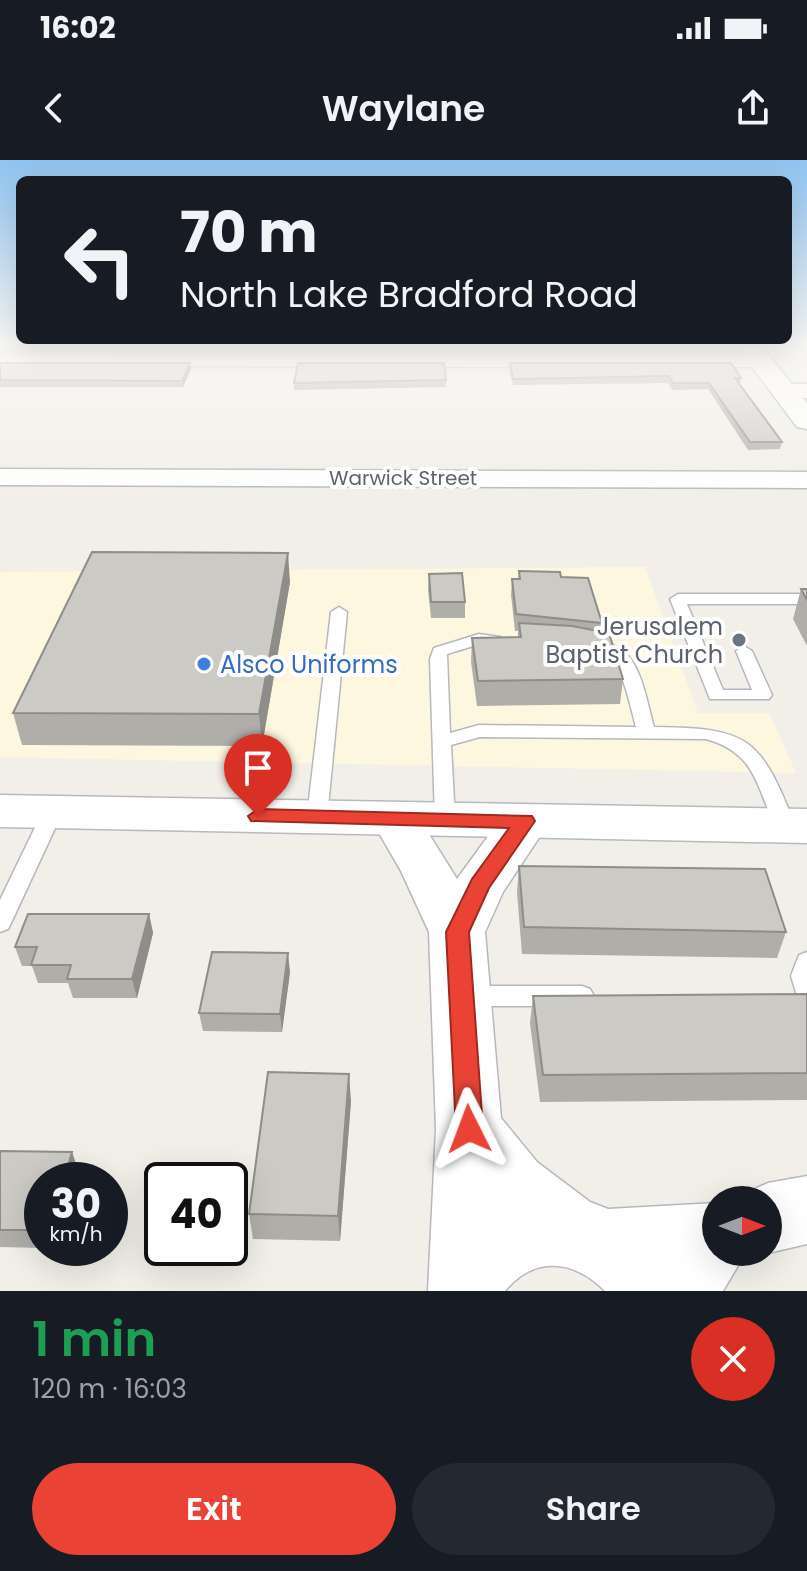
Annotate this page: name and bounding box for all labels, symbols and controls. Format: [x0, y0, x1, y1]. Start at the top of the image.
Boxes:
text: 16:02 [40, 6, 116, 49]
text: Waylane [322, 83, 485, 134]
icon: back [32, 86, 76, 130]
icon: share [731, 86, 775, 130]
text: 70 m [180, 193, 318, 272]
icon: left [48, 208, 152, 312]
text: North Lake Bradford Road [180, 269, 638, 320]
street label: Warwick Street [329, 464, 477, 492]
place label: Jerusalem Baptist Church [545, 610, 723, 671]
marker: Jerusalem Baptist Church [730, 631, 748, 649]
place label: Alsco Uniforms [220, 648, 398, 681]
marker: Alsco Uniforms [195, 655, 213, 673]
pin [224, 734, 292, 816]
icon: arrive [236, 746, 280, 790]
position arrow [427, 1087, 511, 1171]
speed limit sign: 40 [144, 1162, 248, 1266]
text: 30 [51, 1176, 101, 1232]
north arrow [702, 1186, 782, 1266]
map controls [702, 1186, 782, 1266]
text: km/h [49, 1220, 103, 1248]
text: 1 min [32, 1306, 156, 1373]
button: close [691, 1317, 775, 1401]
text: 120 m · 16:03 [32, 1371, 187, 1407]
button: Exit [32, 1463, 396, 1555]
button: Share [412, 1463, 775, 1555]

